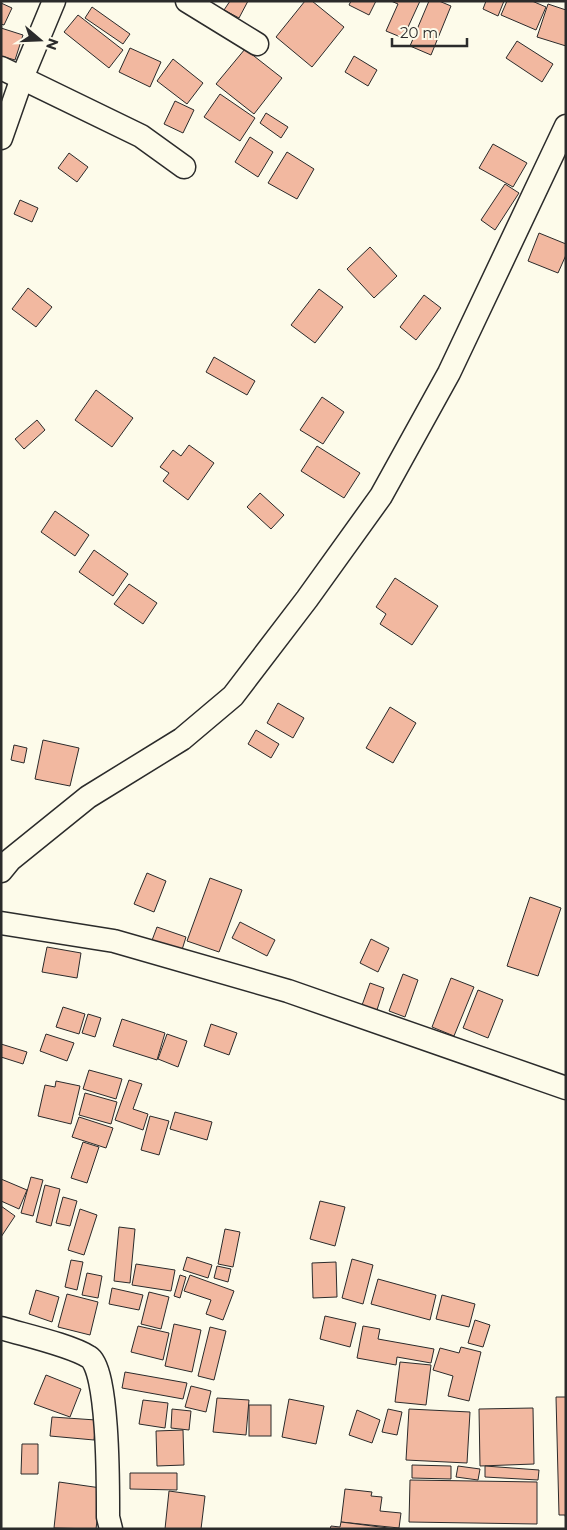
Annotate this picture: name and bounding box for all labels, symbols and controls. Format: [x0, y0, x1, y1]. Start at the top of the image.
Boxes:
north arrow [15, 15, 65, 65]
scale bar [392, 15, 467, 47]
text: 20 m [400, 23, 438, 42]
text: N [42, 36, 63, 53]

